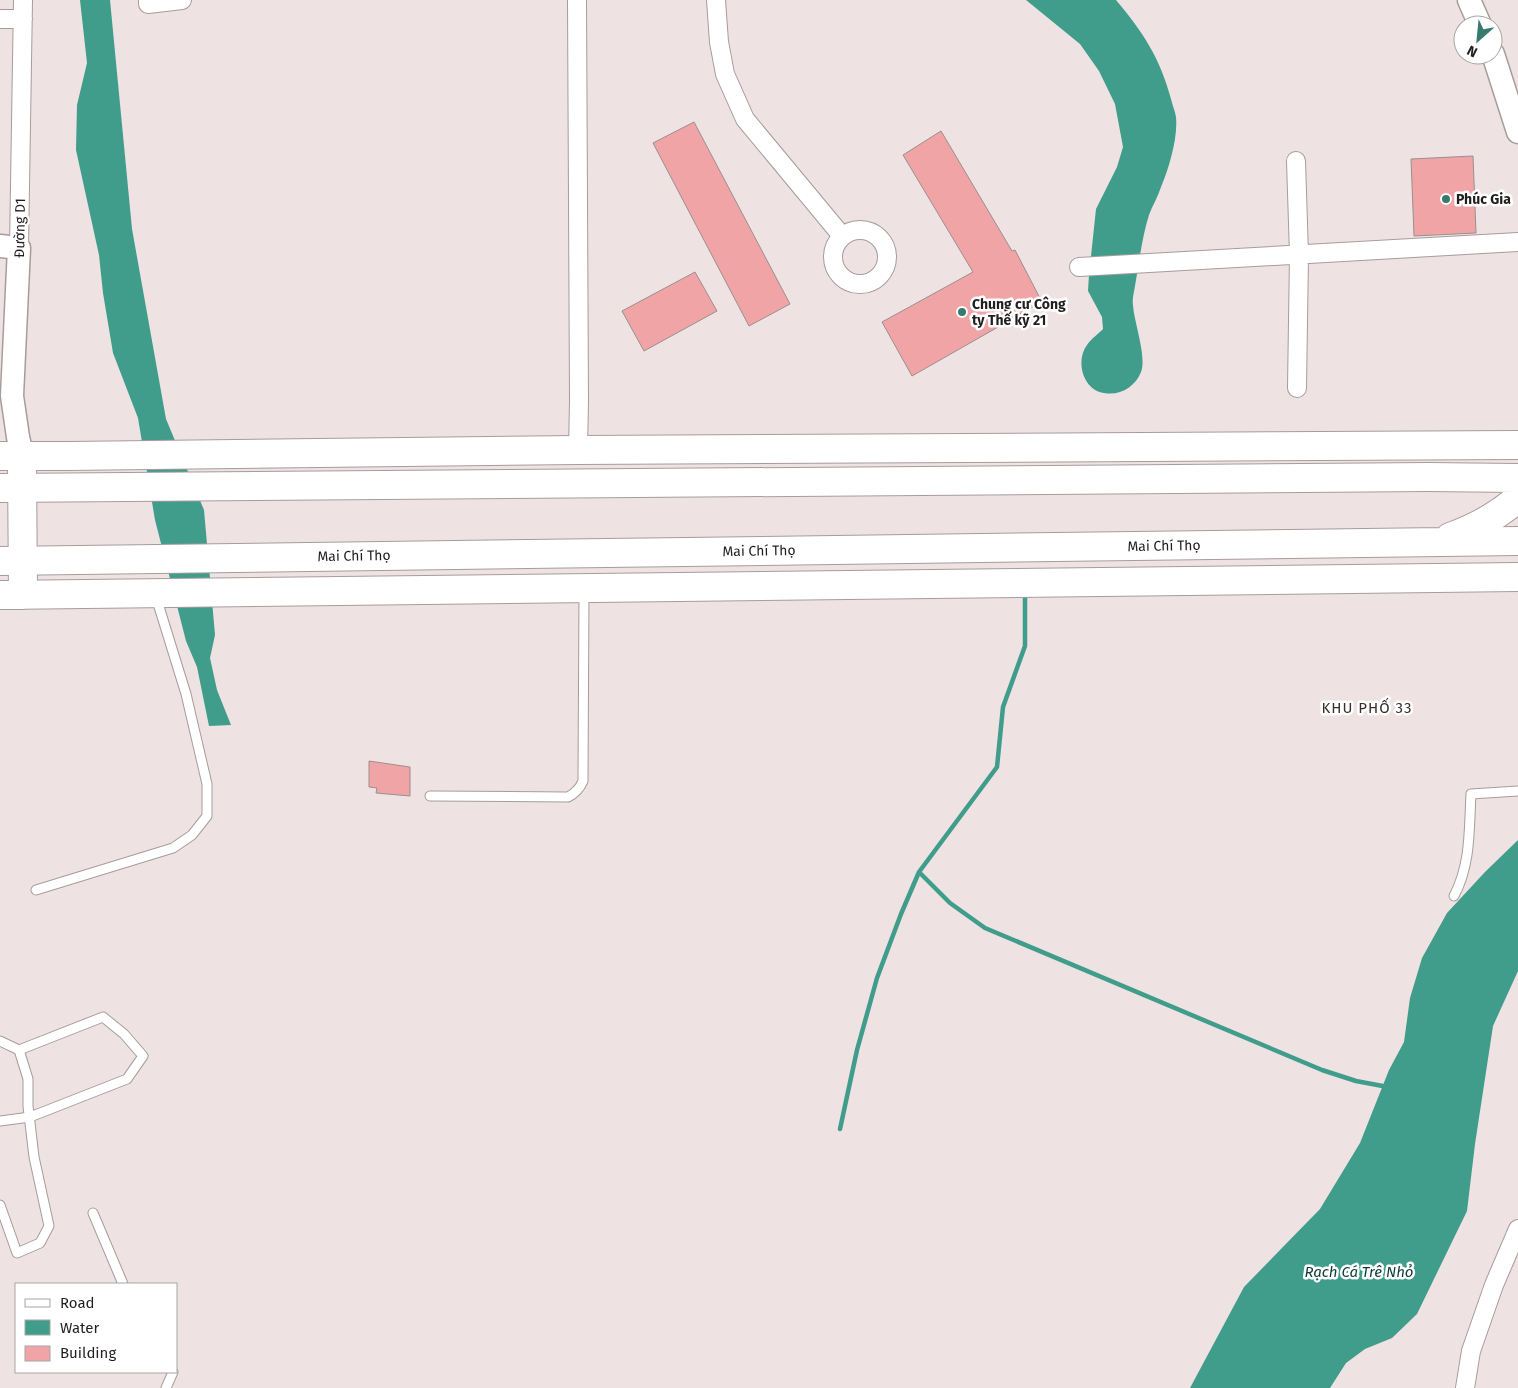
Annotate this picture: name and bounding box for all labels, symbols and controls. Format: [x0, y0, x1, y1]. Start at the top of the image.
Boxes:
north arrow [1453, 15, 1503, 65]
text: N [1464, 41, 1480, 61]
place label: Phúc Gia [1456, 191, 1511, 208]
marker: Phúc Gia [1440, 193, 1452, 205]
street label: Đường D1 [11, 198, 29, 258]
place label: Chung cư Công ty Thế kỹ 21 [972, 296, 1066, 329]
marker: Chung cư Công ty Thế kỹ 21 [956, 306, 968, 318]
street label: Mai Chí Thọ [1127, 537, 1201, 555]
street label: Mai Chí Thọ [722, 542, 796, 560]
street label: Mai Chí Thọ [317, 547, 391, 565]
district label: KHU PHỐ 33 [1321, 697, 1413, 717]
water label: Rạch Cá Trê Nhỏ [1304, 1263, 1414, 1281]
legend [15, 1283, 178, 1373]
text: Road [60, 1294, 95, 1312]
text: Water [60, 1319, 99, 1337]
text: Building [60, 1344, 116, 1362]

